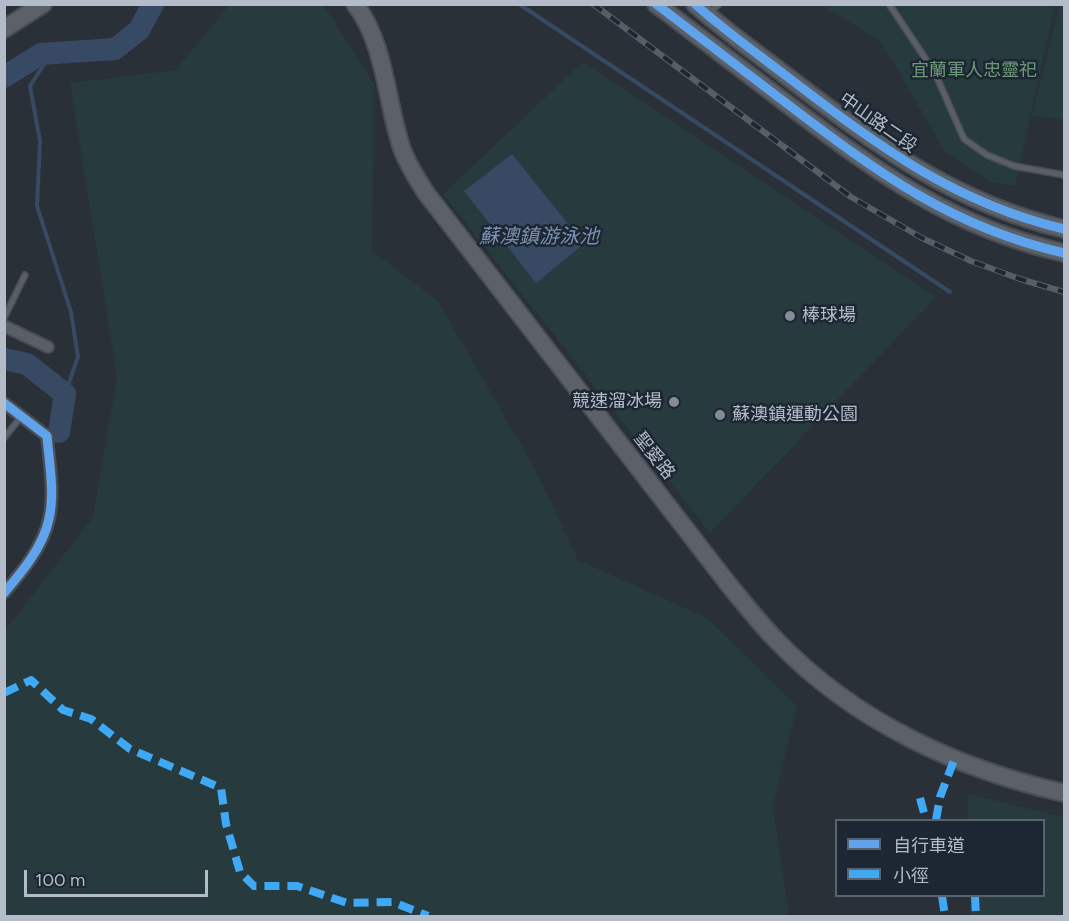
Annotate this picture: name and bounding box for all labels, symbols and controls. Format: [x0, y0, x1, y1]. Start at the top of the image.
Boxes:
park label: 宜蘭軍人忠靈祀 [911, 60, 1037, 82]
street label: 中山路二段 [835, 88, 921, 158]
water label: 蘇澳鎮游泳池 [479, 225, 599, 249]
place label: 棒球場 [802, 305, 856, 327]
marker: 棒球場 [783, 309, 797, 323]
place label: 競速溜冰場 [572, 391, 662, 413]
marker: 競速溜冰場 [667, 395, 681, 409]
place label: 蘇澳鎮運動公園 [732, 404, 858, 426]
marker: 蘇澳鎮運動公園 [713, 408, 727, 422]
street label: 聖愛路 [629, 428, 679, 484]
legend [835, 819, 1045, 897]
text: 自行車道 [893, 835, 965, 857]
scale bar [27, 858, 212, 896]
text: 小徑 [893, 865, 929, 887]
text: 100 m [35, 869, 85, 891]

